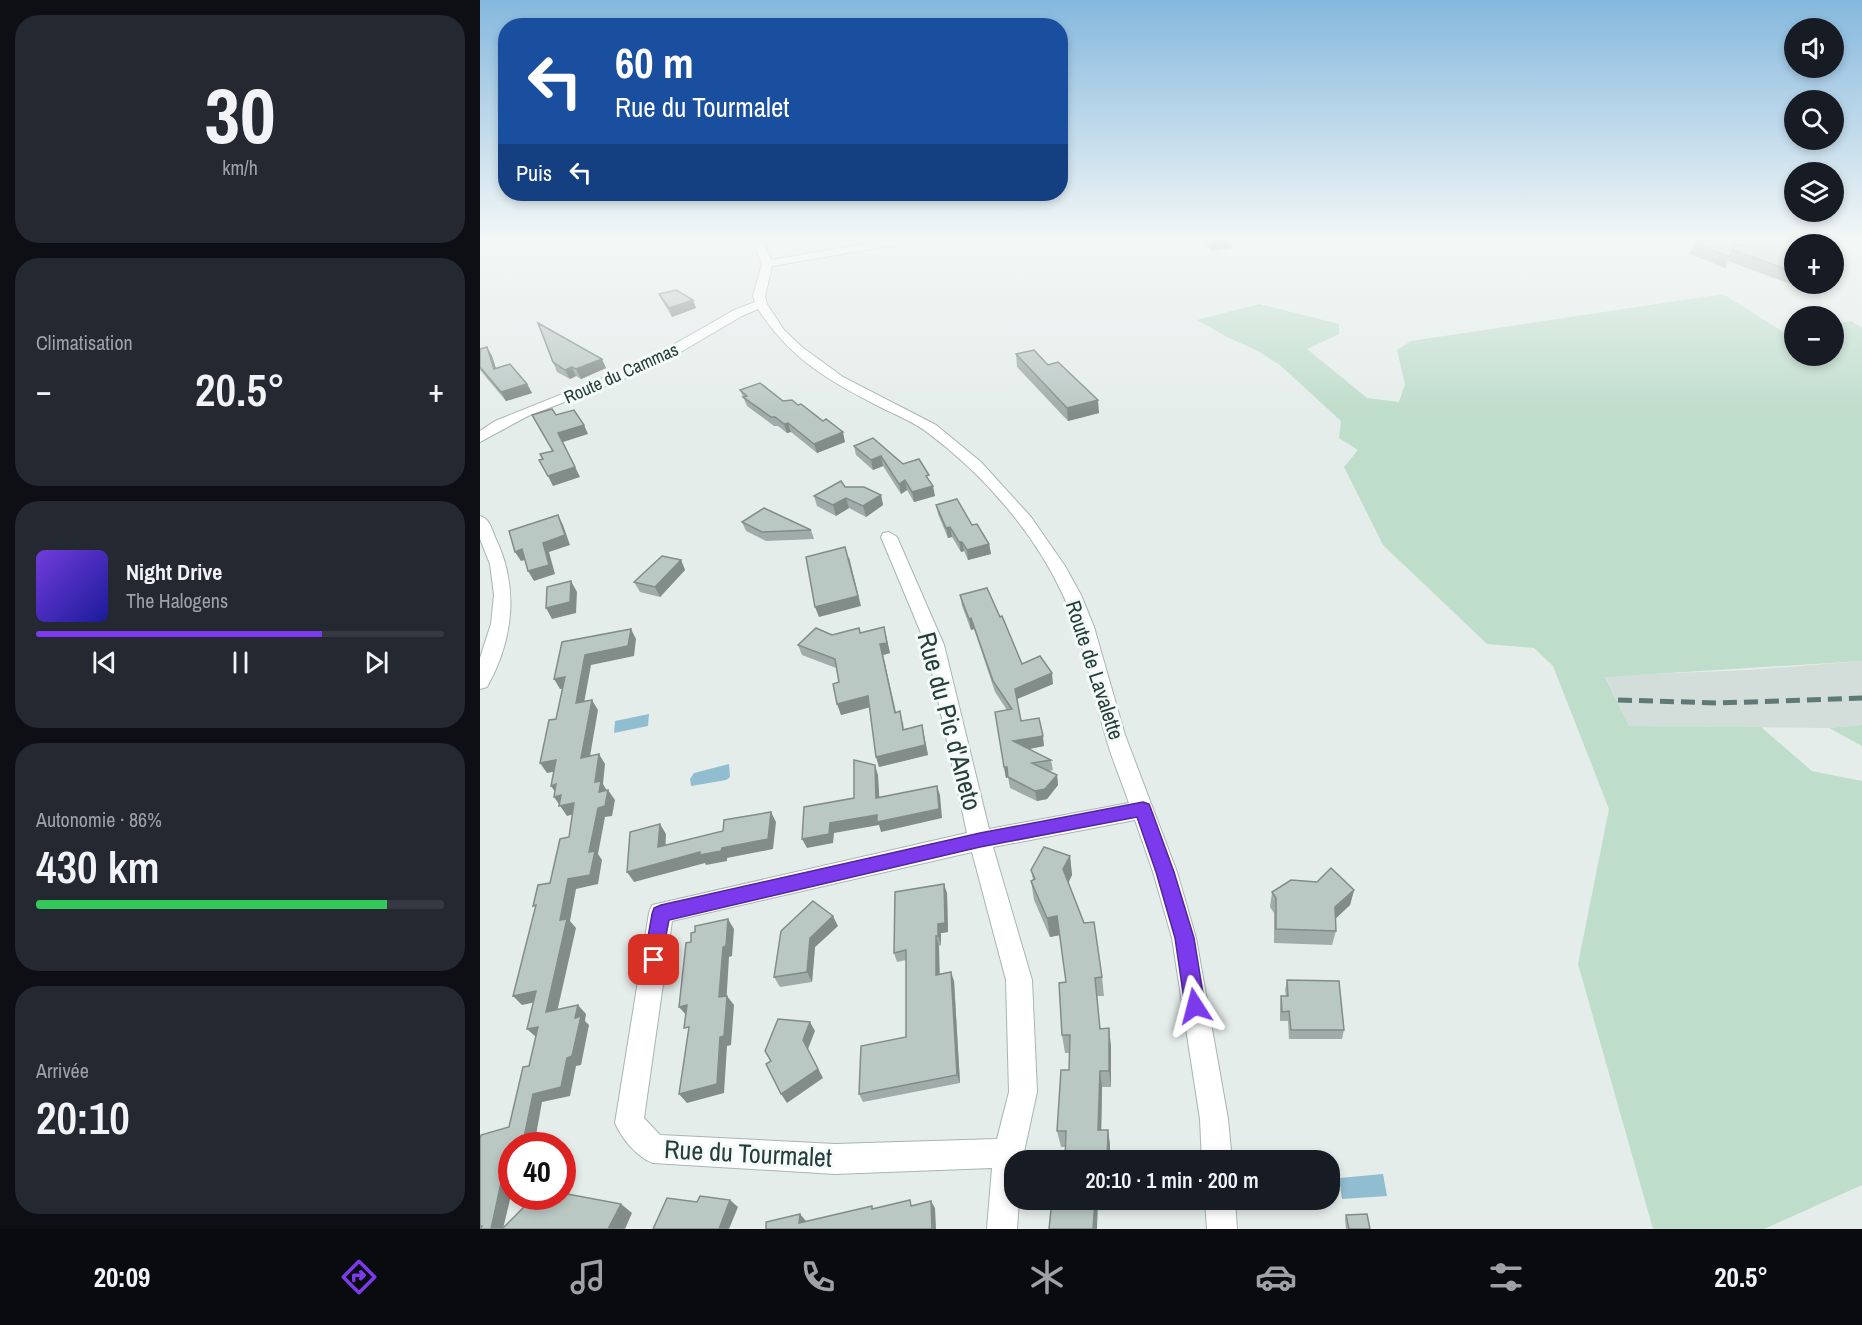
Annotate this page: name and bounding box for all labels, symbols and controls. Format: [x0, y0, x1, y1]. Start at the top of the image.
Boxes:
map controls [1784, 18, 1844, 366]
button: sound [1784, 18, 1844, 78]
text: 60 m [615, 35, 694, 91]
icon: left [516, 42, 594, 120]
text: 30 [204, 62, 276, 167]
text: Rue du Tourmalet [615, 89, 789, 125]
button: search [1784, 90, 1844, 150]
text: km/h [222, 154, 258, 181]
icon: left [564, 156, 597, 189]
text: Puis [516, 158, 552, 188]
button: layers [1784, 162, 1844, 222]
button: + [1784, 234, 1844, 294]
button: − [1784, 306, 1844, 366]
text: Climatisation [36, 329, 133, 356]
street label: Route du Cammas [560, 337, 682, 409]
text: 20.5° [195, 359, 285, 420]
text: − [36, 368, 52, 412]
text: + [428, 368, 444, 412]
text: Night Drive [126, 557, 222, 587]
text: The Halogens [126, 587, 228, 614]
street label: Route de Lavalette [1059, 597, 1131, 743]
street label: Rue du Pic d'Aneto [909, 628, 991, 814]
icon: previous [88, 646, 121, 679]
icon: pause [224, 646, 257, 679]
icon: next [360, 646, 393, 679]
text: Autonomie · 86% [36, 806, 162, 833]
text: 430 km [36, 836, 160, 897]
pin [628, 934, 679, 985]
icon: arrive [637, 943, 670, 976]
position arrow [1163, 974, 1227, 1038]
text: Arrivée [36, 1057, 89, 1084]
text: 20:10 [36, 1087, 130, 1148]
street label: Rue du Tourmalet [663, 1131, 833, 1175]
speed limit sign: 40 [498, 1132, 576, 1210]
text: 20:10 · 1 min · 200 m [1085, 1165, 1259, 1195]
icon: directions [338, 1256, 380, 1298]
icon: music [567, 1256, 609, 1298]
icon: phone [797, 1256, 839, 1298]
icon: climate [1026, 1256, 1068, 1298]
icon: car [1255, 1256, 1297, 1298]
icon: filters [1485, 1256, 1527, 1298]
text: 20:09 [94, 1259, 150, 1295]
text: 20.5° [1714, 1259, 1768, 1295]

